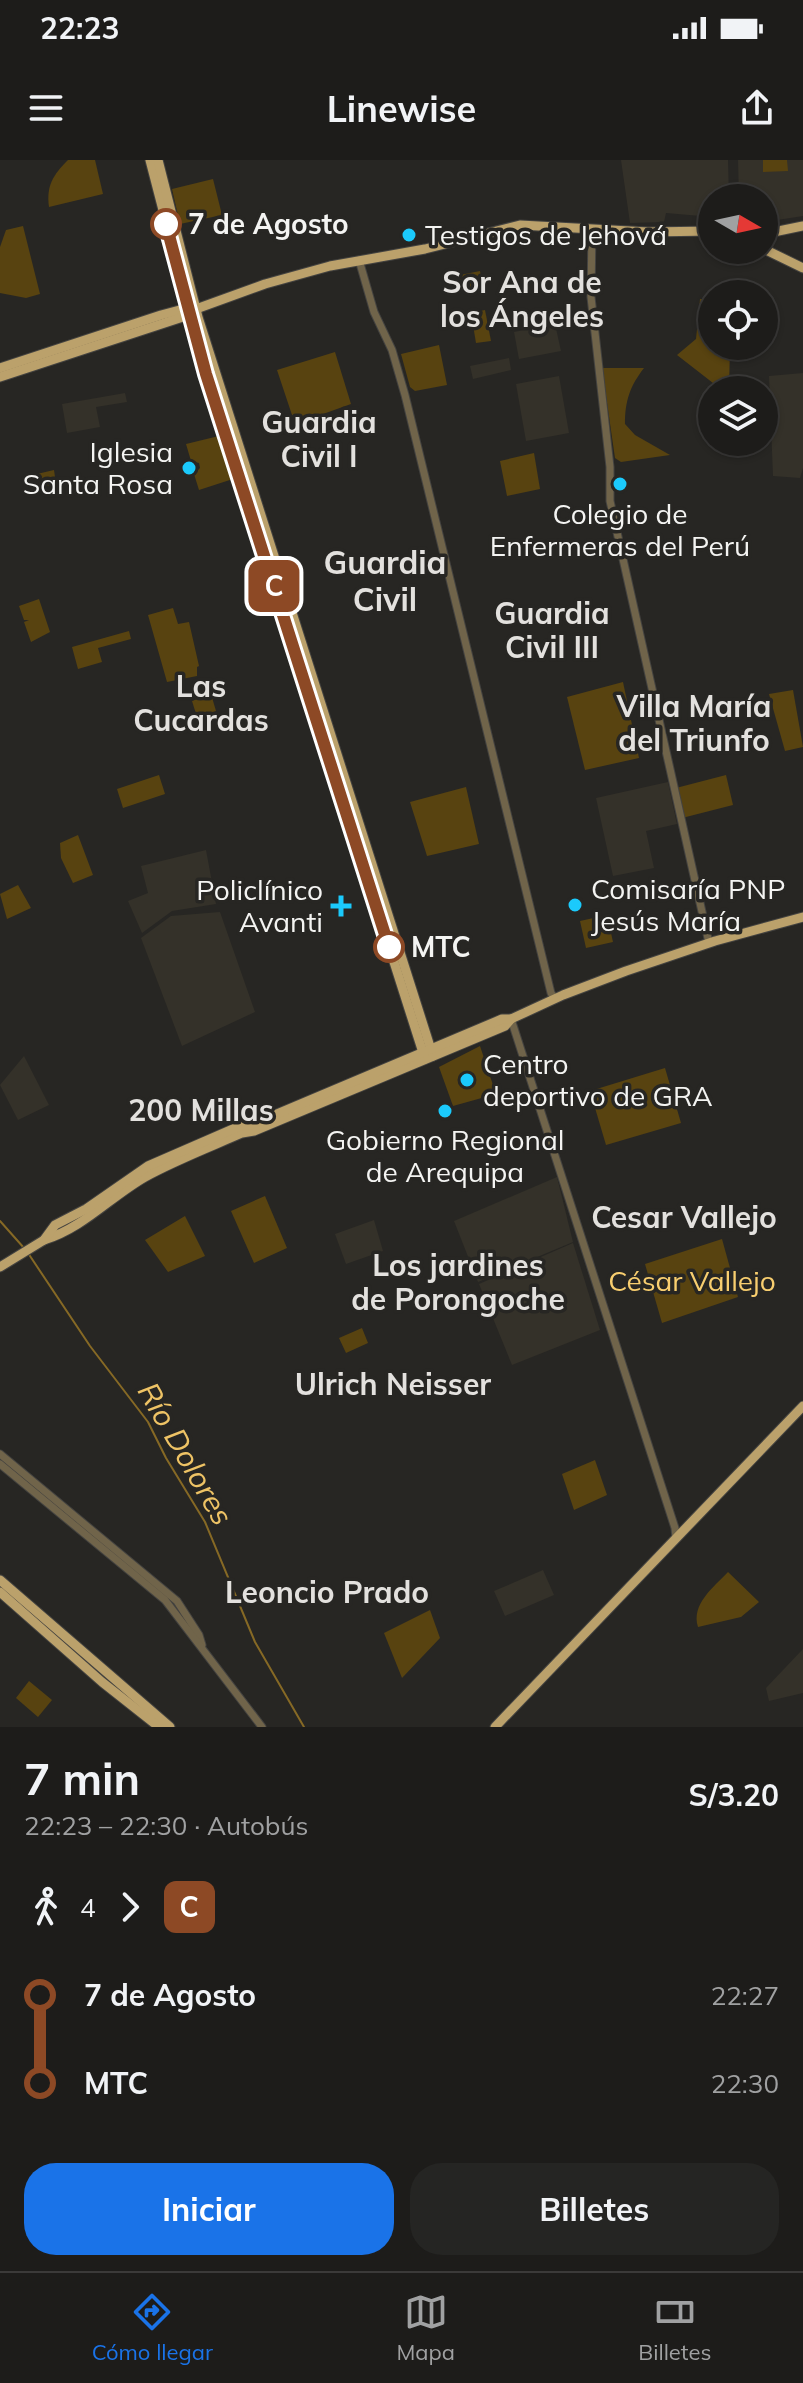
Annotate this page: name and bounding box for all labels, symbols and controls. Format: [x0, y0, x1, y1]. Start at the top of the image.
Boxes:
text: 22:23 [40, 9, 119, 47]
icon: menu [24, 86, 68, 130]
text: Linewise [327, 86, 476, 131]
icon: share [735, 86, 779, 130]
north arrow [698, 184, 778, 264]
map controls [698, 184, 778, 456]
place label: 7 de Agosto [188, 206, 349, 241]
marker: 7 de Agosto [151, 209, 181, 239]
place label: Testigos de Jehová [425, 217, 667, 252]
marker: Testigos de Jehová [400, 226, 418, 244]
district label: Sor Ana de los Ángeles [440, 263, 604, 335]
button: locate [698, 280, 778, 360]
button: layers [698, 376, 778, 456]
district label: Guardia Civil I [261, 403, 377, 475]
place label: Iglesia Santa Rosa [23, 434, 173, 501]
marker: Iglesia Santa Rosa [180, 459, 198, 477]
marker: Colegio de Enfermeras del Perú [611, 475, 629, 493]
place label: Colegio de Enfermeras del Perú [490, 496, 750, 563]
district label: Guardia Civil [324, 542, 446, 619]
line badge: C [248, 560, 300, 612]
text: C [264, 568, 284, 603]
district label: Guardia Civil III [494, 594, 610, 666]
district label: Las Cucardas [133, 667, 269, 739]
district label: Villa María del Triunfo [616, 687, 771, 759]
place label: Comisaría PNP Jesús María [591, 871, 785, 938]
place label: Policlínico Avanti [196, 872, 323, 939]
marker: Policlínico Avanti [330, 895, 352, 917]
marker: Comisaría PNP Jesús María [566, 896, 584, 914]
place label: MTC [411, 929, 471, 964]
marker: MTC [374, 932, 404, 962]
place label: Centro deportivo de GRA [483, 1046, 713, 1113]
marker: Centro deportivo de GRA [458, 1071, 476, 1089]
district label: 200 Millas [128, 1091, 274, 1129]
marker: Gobierno Regional de Arequipa [436, 1102, 454, 1120]
place label: Gobierno Regional de Arequipa [326, 1122, 564, 1189]
district label: Cesar Vallejo [591, 1198, 777, 1236]
district label: Los jardines de Porongoche [351, 1246, 565, 1318]
park label: César Vallejo [608, 1263, 776, 1298]
district label: Ulrich Neisser [295, 1365, 491, 1403]
water label: Río Dolores [130, 1375, 242, 1532]
district label: Leoncio Prado [225, 1573, 429, 1611]
text: 7 min [24, 1751, 140, 1806]
text: S/3.20 [689, 1776, 779, 1814]
text: 22:23 – 22:30 · Autobús [24, 1809, 308, 1842]
icon: walk [24, 1885, 68, 1929]
icon: forward [108, 1885, 152, 1929]
text: C [180, 1889, 199, 1924]
text: 4 [80, 1891, 96, 1924]
text: 7 de Agosto [84, 1976, 256, 2014]
text: 22:27 [711, 1979, 779, 2012]
text: MTC [84, 2064, 148, 2102]
text: 22:30 [711, 2067, 779, 2100]
button: Iniciar [24, 2163, 394, 2255]
button: Billetes [410, 2163, 779, 2255]
tab: Cómo llegar [92, 2290, 213, 2366]
tab: Mapa [396, 2290, 455, 2366]
tab: Billetes [638, 2290, 711, 2366]

